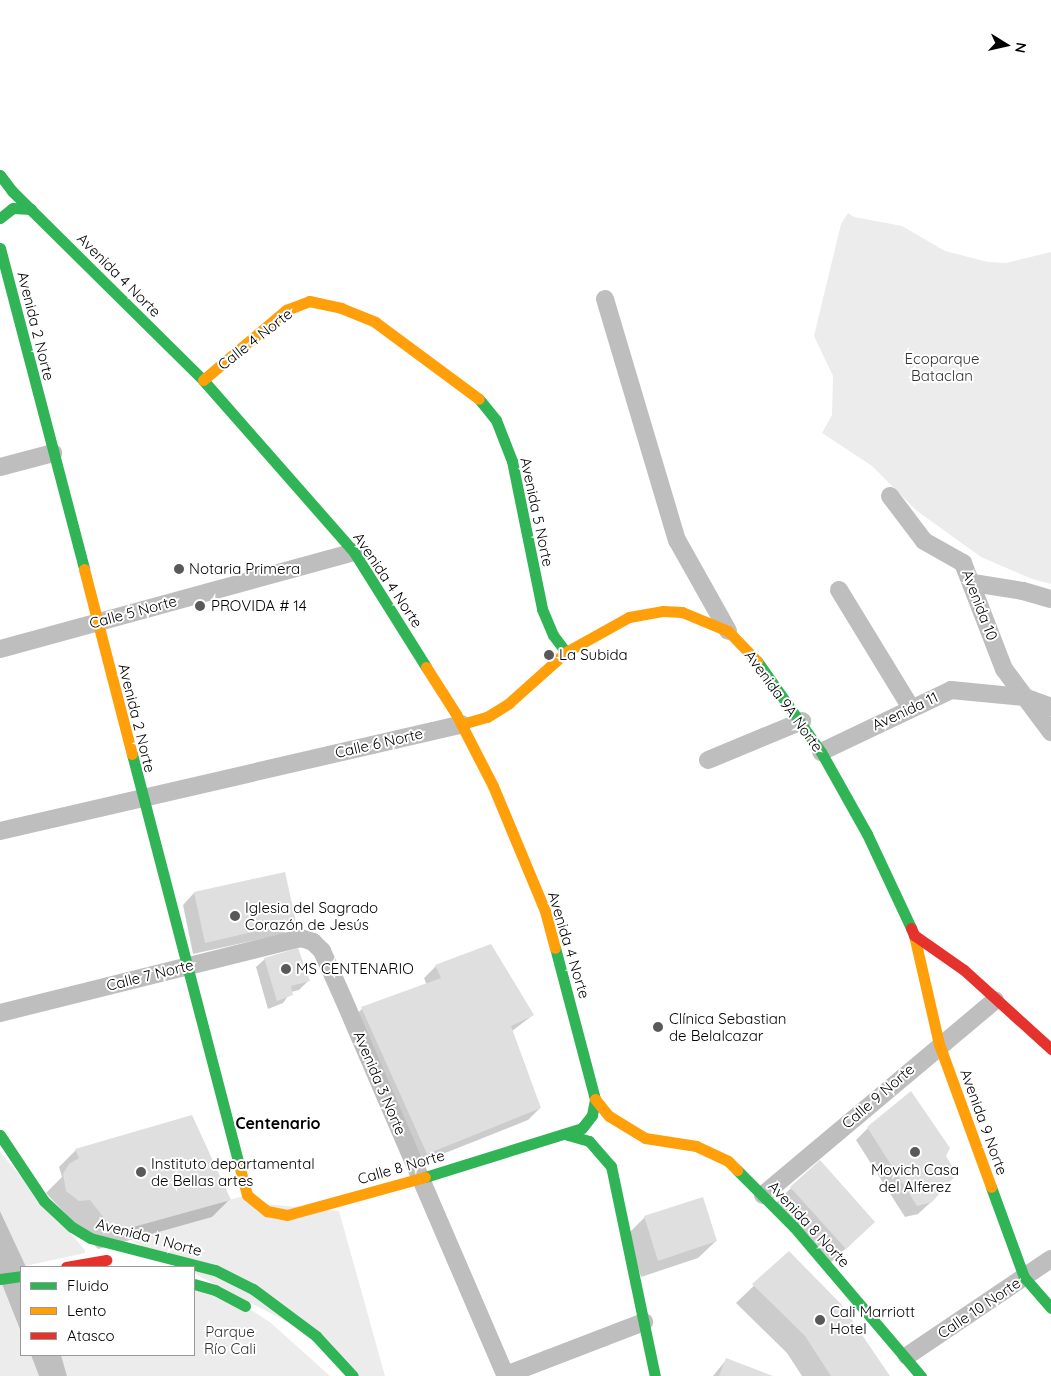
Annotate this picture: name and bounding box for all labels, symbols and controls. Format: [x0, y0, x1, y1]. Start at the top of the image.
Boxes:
north arrow [981, 20, 1031, 70]
text: N [1011, 41, 1031, 54]
street label: Avenida 4 Norte [73, 229, 165, 321]
street label: Avenida 2 Norte [14, 270, 58, 382]
street label: Calle 4 Norte [214, 304, 296, 374]
park label: Ecoparque Bataclan [905, 349, 979, 384]
street label: Avenida 5 Norte [517, 456, 557, 568]
street label: Avenida 4 Norte [349, 529, 427, 631]
place label: Notaria Primera [189, 560, 300, 578]
marker: Notaria Primera [173, 563, 185, 575]
street label: Avenida 10 [958, 567, 1002, 643]
street label: Calle 5 Norte [87, 592, 179, 632]
place label: PROVIDA # 14 [211, 597, 307, 615]
marker: PROVIDA # 14 [193, 599, 207, 613]
place label: La Subida [559, 646, 628, 664]
street label: Avenida 9A Norte [741, 647, 827, 755]
marker: La Subida [543, 649, 555, 661]
street label: Avenida 2 Norte [115, 662, 159, 774]
street label: Avenida 11 [869, 688, 941, 734]
street label: Calle 6 Norte [333, 724, 425, 762]
street label: Avenida 4 Norte [544, 889, 594, 1001]
place label: Iglesia del Sagrado Corazón de Jesús [245, 898, 378, 933]
marker: Iglesia del Sagrado Corazón de Jesús [229, 910, 241, 922]
street label: Calle 7 Norte [105, 955, 195, 995]
place label: MS CENTENARIO [296, 960, 414, 978]
marker: MS CENTENARIO [280, 963, 292, 975]
place label: Clínica Sebastian de Belalcazar [669, 1009, 786, 1044]
marker: Clínica Sebastian de Belalcazar [651, 1020, 665, 1034]
street label: Avenida 3 Norte [350, 1028, 410, 1138]
street label: Calle 9 Norte [838, 1060, 918, 1132]
street label: Avenida 9 Norte [956, 1067, 1012, 1177]
district label: Centenario [235, 1113, 321, 1133]
street label: Calle 8 Norte [355, 1146, 447, 1188]
marker: Movich Casa del Alferez [909, 1146, 921, 1158]
place label: Instituto departamental de Bellas artes [151, 1154, 315, 1189]
place label: Movich Casa del Alferez [871, 1160, 959, 1195]
marker: Instituto departamental de Bellas artes [135, 1166, 147, 1178]
street label: Avenida 8 Norte [764, 1177, 854, 1271]
street label: Avenida 1 Norte [94, 1214, 204, 1260]
legend [20, 1266, 195, 1356]
street label: Calle 10 Norte [934, 1274, 1024, 1342]
text: Fluido [67, 1276, 109, 1295]
text: Lento [67, 1301, 106, 1320]
place label: Cali Marriott Hotel [830, 1302, 915, 1337]
marker: Cali Marriott Hotel [814, 1314, 826, 1326]
park label: Parque Río Cali [204, 1322, 256, 1357]
text: Atasco [67, 1326, 115, 1345]

